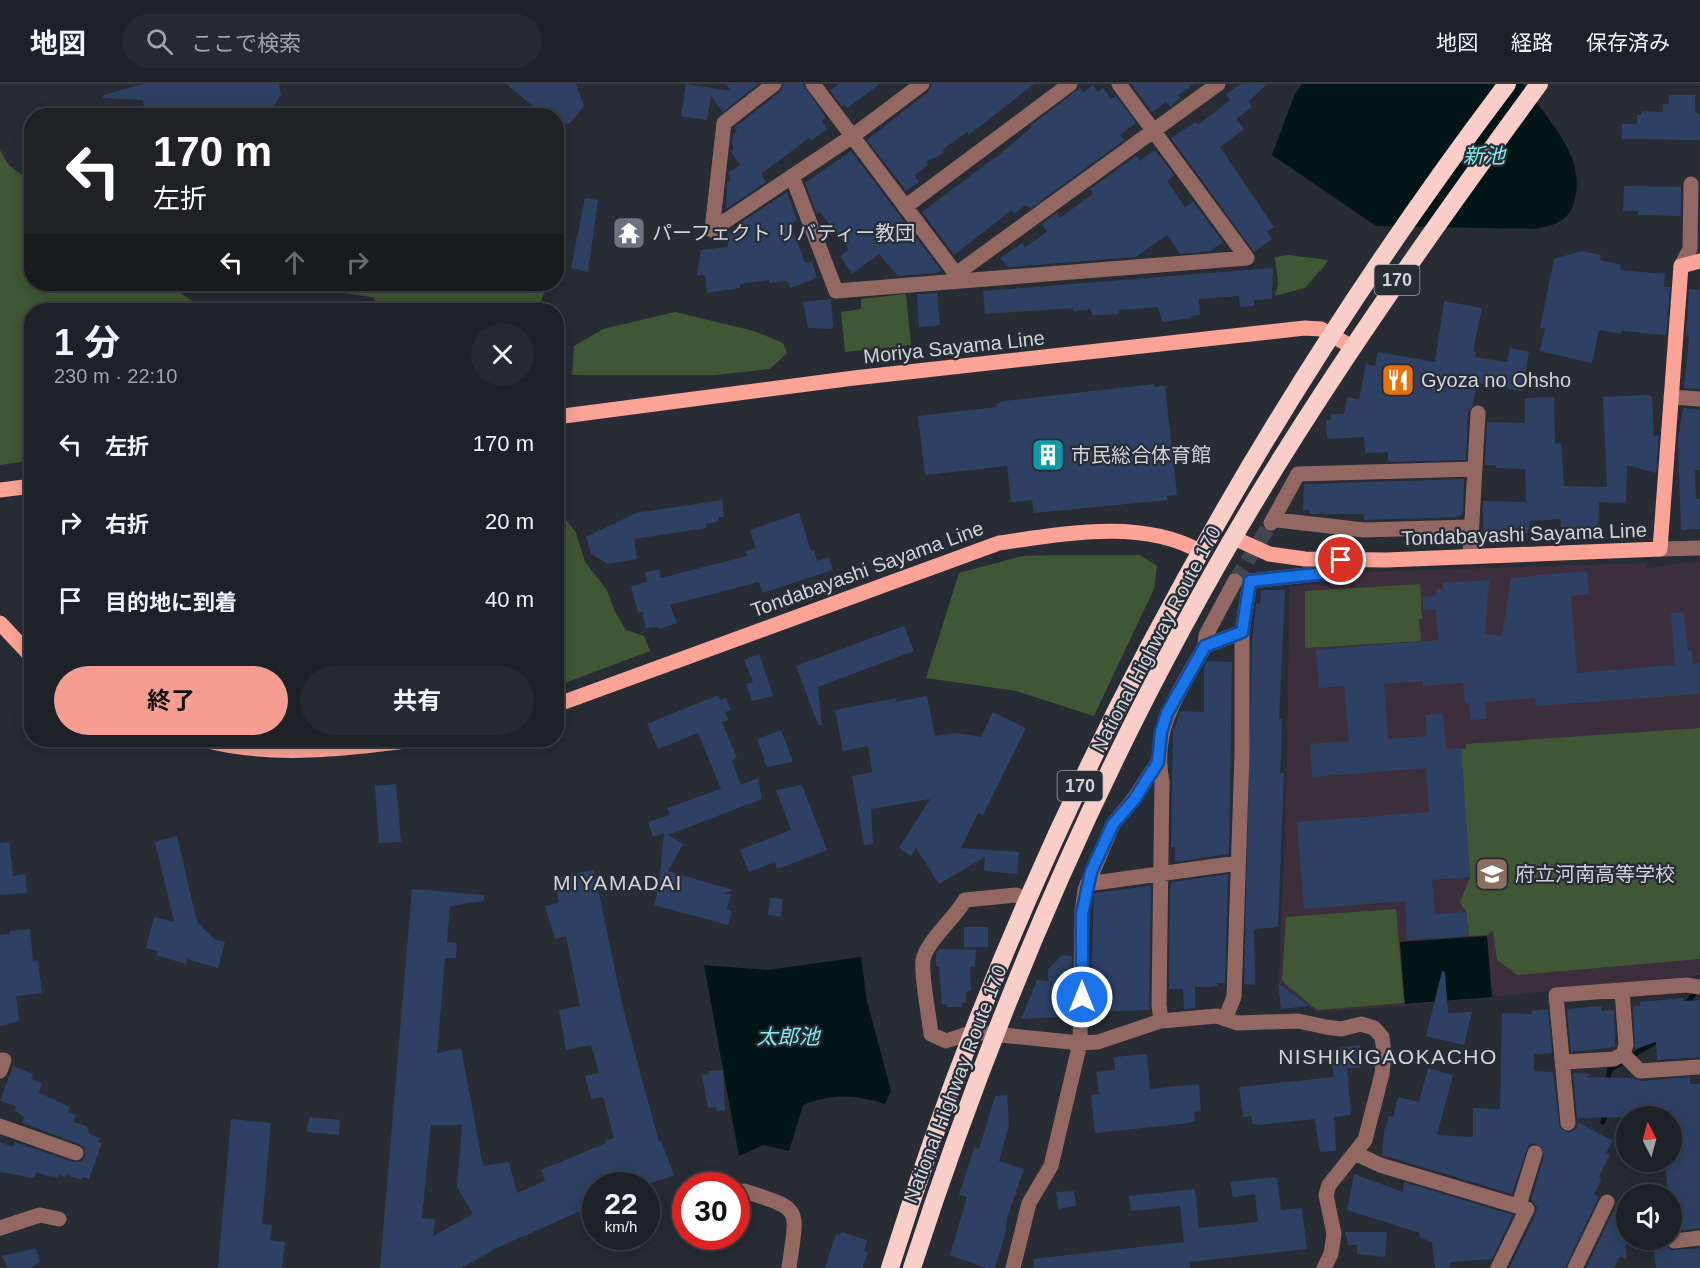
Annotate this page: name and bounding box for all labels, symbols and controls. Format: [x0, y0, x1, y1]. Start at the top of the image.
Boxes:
search box [122, 14, 542, 68]
icon: search [143, 25, 176, 58]
text: 地図 [30, 28, 86, 59]
text: ここで検索 [191, 31, 301, 56]
text: 地図 [1436, 31, 1478, 54]
text: 経路 [1511, 31, 1553, 54]
text: 保存済み [1586, 31, 1670, 54]
text: 170 m [153, 128, 272, 175]
icon: left [54, 132, 132, 210]
water label: 新池 [1463, 144, 1507, 167]
text: 左折 [153, 184, 207, 214]
temple icon: パーフェクト リバティー教団 [611, 215, 647, 251]
place label: パーフェクト リバティー教団 [652, 222, 915, 244]
icon: left [215, 246, 248, 279]
icon: ahead [278, 246, 311, 279]
icon: right [341, 246, 374, 279]
road number: 170 [1374, 265, 1420, 295]
text: 1 分 [54, 322, 120, 363]
button: close [471, 323, 534, 386]
street label: Moriya Sayama Line [862, 327, 1046, 367]
restaurant icon: Gyoza no Ohsho [1380, 362, 1416, 398]
text: 230 m · 22:10 [54, 365, 177, 387]
place label: Gyoza no Ohsho [1421, 369, 1571, 391]
icon: left [54, 428, 87, 461]
text: 170 m [473, 431, 534, 456]
text: 左折 [105, 434, 149, 459]
building icon: 市民総合体育館 [1030, 437, 1066, 473]
place label: 市民総合体育館 [1071, 444, 1211, 466]
icon: right [54, 506, 87, 539]
text: 20 m [485, 509, 534, 534]
text: 右折 [105, 512, 149, 537]
street label: Tondabayashi Sayama Line [748, 517, 986, 621]
street label: Tondabayashi Sayama Line [1401, 519, 1647, 549]
street label: National Highway Route 170 [1087, 522, 1225, 756]
pin [1315, 534, 1366, 585]
icon: arrive [1324, 543, 1357, 576]
icon: arrive [54, 584, 87, 617]
text: 40 m [485, 587, 534, 612]
text: 目的地に到着 [105, 590, 237, 615]
button: 終了 [54, 666, 288, 735]
button: 共有 [300, 666, 534, 735]
road number: 170 [1058, 771, 1102, 801]
school or university icon: 府立河南高等学校 [1474, 856, 1510, 892]
place label: 府立河南高等学校 [1515, 863, 1675, 885]
district label: MIYAMADAI [553, 871, 683, 894]
street label: National Highway Route 170 [899, 962, 1011, 1206]
position arrow [1050, 965, 1114, 1029]
water label: 太郎池 [757, 1025, 821, 1048]
district label: NISHIKIGAOKACHO [1278, 1045, 1498, 1068]
north arrow [1616, 1106, 1682, 1172]
map controls [1616, 1106, 1682, 1250]
speed limit sign: 30 [672, 1172, 750, 1250]
button: sound [1616, 1184, 1682, 1250]
text: 22 [604, 1187, 638, 1220]
text: km/h [605, 1218, 637, 1235]

